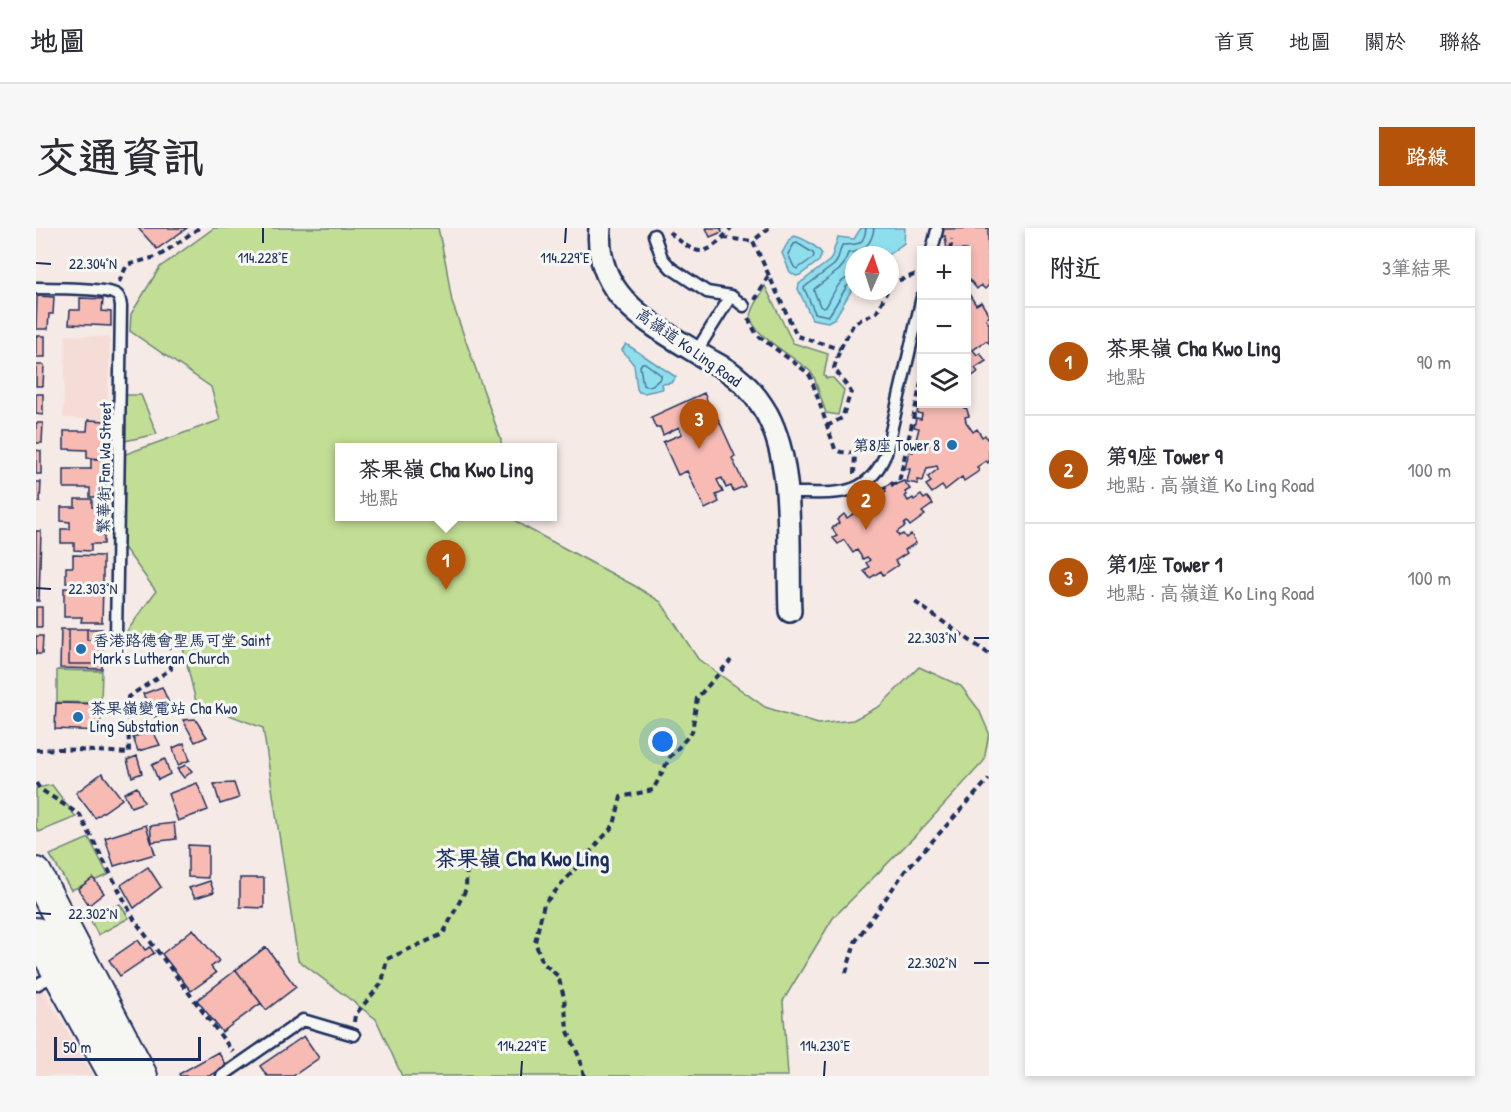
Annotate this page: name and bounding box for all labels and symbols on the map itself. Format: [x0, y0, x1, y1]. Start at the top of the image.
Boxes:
north arrow [845, 246, 899, 300]
text: 114.228°E [238, 247, 289, 268]
text: 114.229°E [540, 247, 590, 268]
text: 22.304°N [69, 253, 117, 274]
street label: 高嶺道 Ko Ling Road [632, 302, 746, 392]
pin: 3 [680, 400, 718, 449]
street label: 繁華街 Fan Wa Street [92, 401, 116, 534]
place label: 第8座 Tower 8 [853, 434, 940, 456]
marker: 第8座 Tower 8 [945, 438, 959, 452]
pin: 2 [846, 480, 886, 530]
pin: 1 [426, 540, 466, 590]
text: 22.303°N [69, 578, 117, 599]
text: 22.303°N [908, 627, 956, 648]
place label: 香港路德會聖馬可堂 Saint Mark's Lutheran Church [93, 629, 271, 669]
marker: 香港路德會聖馬可堂 Saint Mark's Lutheran Church [74, 642, 88, 656]
place label: 茶果嶺變電站 Cha Kwo Ling Substation [90, 697, 238, 737]
marker: 茶果嶺變電站 Cha Kwo Ling Substation [71, 710, 85, 724]
your location [648, 727, 677, 756]
district label: 茶果嶺 Cha Kwo Ling [435, 843, 609, 874]
text: 22.302°N [68, 903, 118, 924]
text: 22.302°N [907, 952, 957, 973]
scale bar [54, 1034, 201, 1062]
text: 114.229°E [497, 1035, 547, 1056]
text: 114.230°E [800, 1035, 851, 1056]

